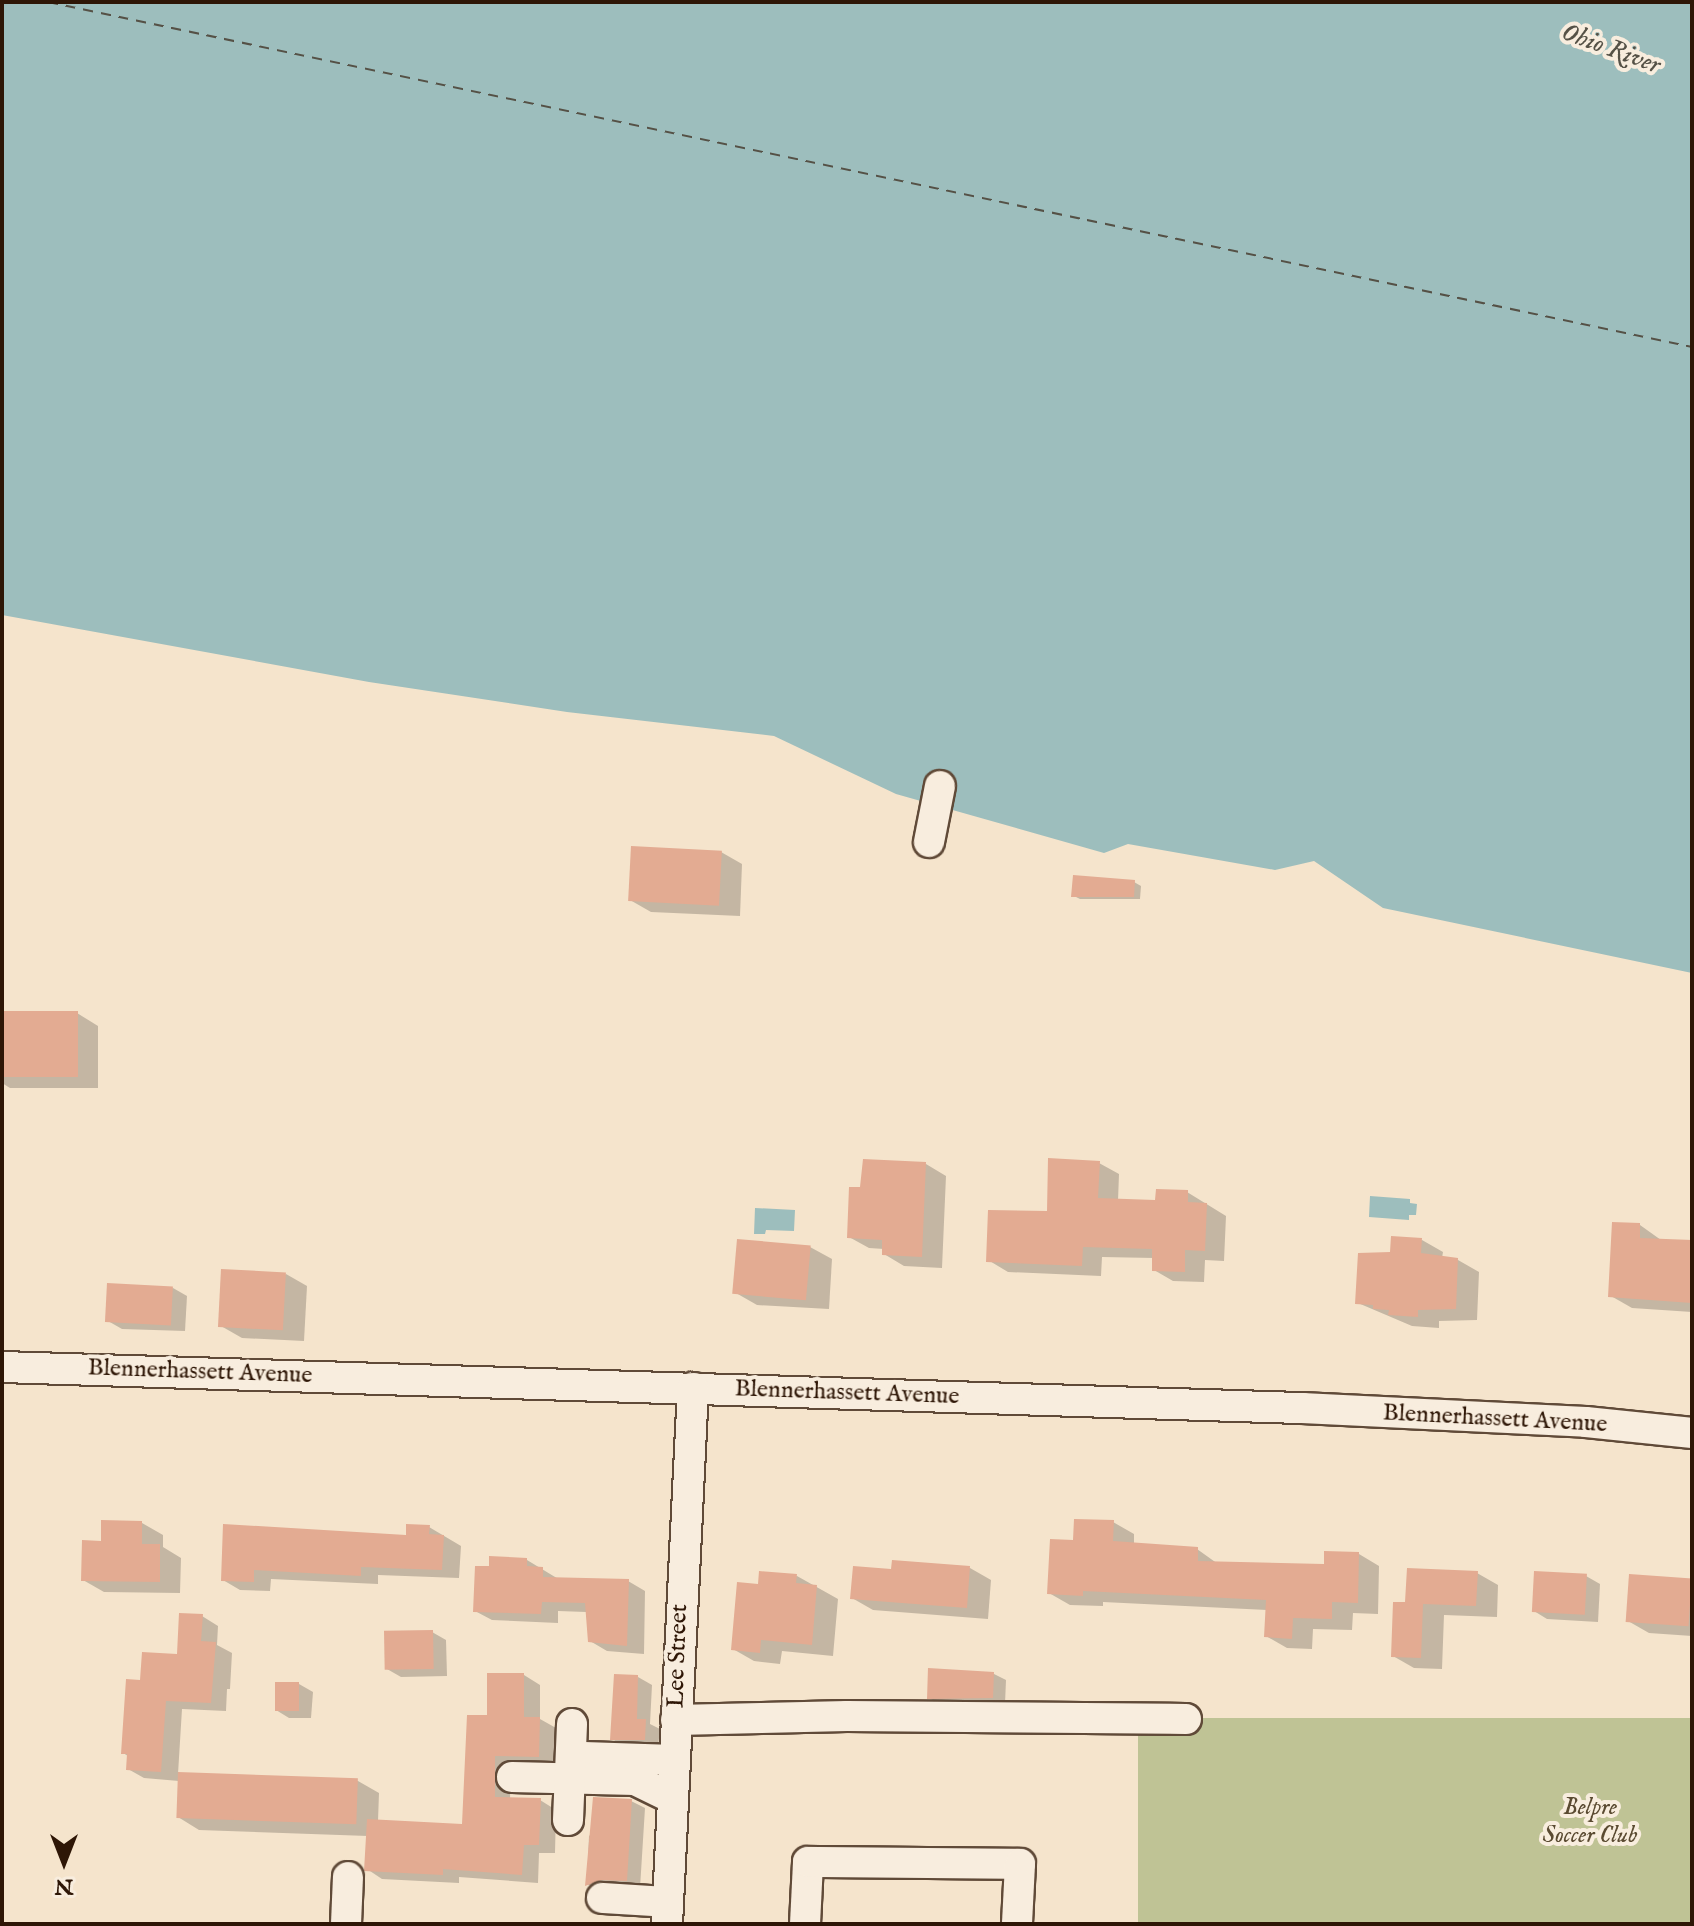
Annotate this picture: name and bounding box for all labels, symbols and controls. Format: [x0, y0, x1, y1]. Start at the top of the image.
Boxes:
water label: Ohio River [1557, 17, 1665, 81]
street label: Blennerhassett Avenue [87, 1354, 313, 1390]
street label: Blennerhassett Avenue [734, 1375, 960, 1411]
street label: Blennerhassett Avenue [1382, 1399, 1608, 1439]
street label: Lee Street [662, 1603, 694, 1709]
park label: Belpre Soccer Club [1543, 1794, 1637, 1850]
north arrow [24, 1822, 104, 1902]
text: N [54, 1872, 74, 1900]

